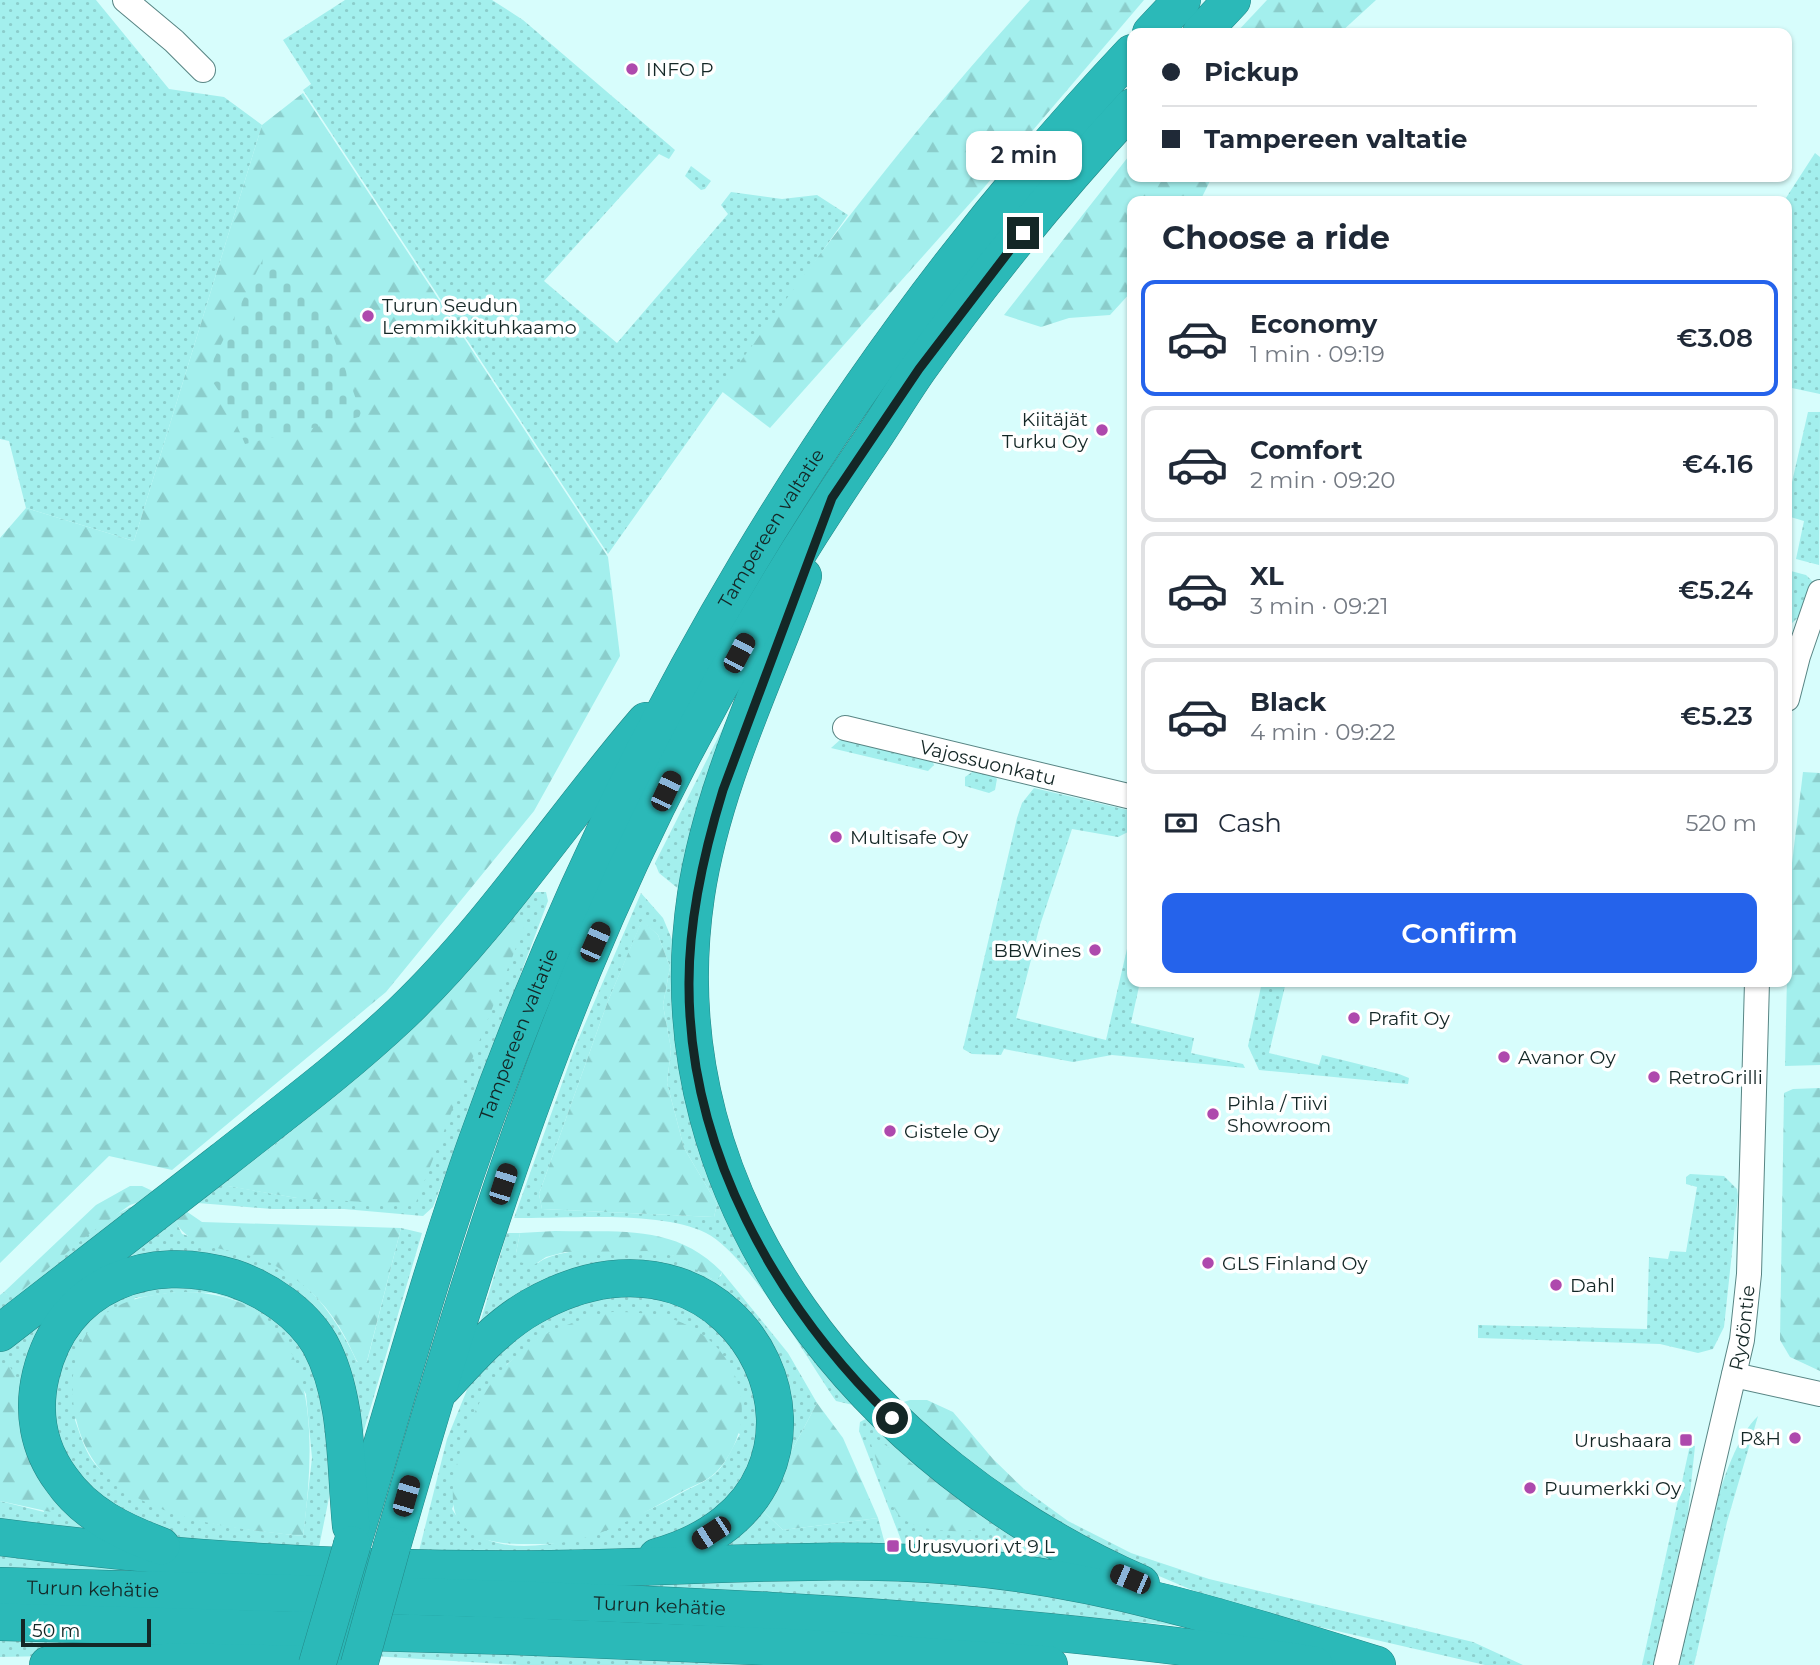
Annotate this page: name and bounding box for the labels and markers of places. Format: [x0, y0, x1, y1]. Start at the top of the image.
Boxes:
place label: INFO P [646, 58, 714, 81]
marker: INFO P [624, 61, 640, 77]
place label: Turun Seudun Lemmikkituhkaamo [382, 294, 577, 339]
marker: Turun Seudun Lemmikkituhkaamo [360, 308, 376, 324]
place label: Kiitäjät Turku Oy [1002, 408, 1089, 453]
marker: Kiitäjät Turku Oy [1094, 422, 1110, 438]
place label: Multisafe Oy [850, 826, 969, 849]
marker: Multisafe Oy [828, 829, 844, 845]
place label: BBWines [994, 939, 1081, 962]
marker: BBWines [1087, 942, 1103, 958]
place label: Prafit Oy [1368, 1007, 1450, 1030]
marker: Prafit Oy [1346, 1010, 1362, 1026]
place label: Avanor Oy [1518, 1046, 1617, 1069]
marker: Avanor Oy [1496, 1049, 1512, 1065]
place label: RetroGrilli [1668, 1066, 1763, 1089]
marker: RetroGrilli [1646, 1069, 1662, 1085]
place label: Pihla / Tiivi Showroom [1227, 1092, 1331, 1137]
marker: Pihla / Tiivi Showroom [1205, 1106, 1221, 1122]
place label: Gistele Oy [904, 1120, 1000, 1143]
marker: Gistele Oy [882, 1123, 898, 1139]
place label: GLS Finland Oy [1222, 1252, 1368, 1275]
marker: GLS Finland Oy [1200, 1255, 1216, 1271]
place label: Dahl [1570, 1274, 1615, 1297]
marker: Dahl [1548, 1277, 1564, 1293]
place label: P&H [1740, 1427, 1781, 1450]
place label: Urushaara [1574, 1429, 1672, 1452]
marker: P&H [1787, 1430, 1803, 1446]
marker: Urushaara [1678, 1432, 1694, 1448]
place label: Puumerkki Oy [1544, 1477, 1682, 1500]
marker: Puumerkki Oy [1522, 1480, 1538, 1496]
place label: Urusvuori vt 9 L [907, 1535, 1056, 1558]
marker: Urusvuori vt 9 L [885, 1538, 901, 1554]

